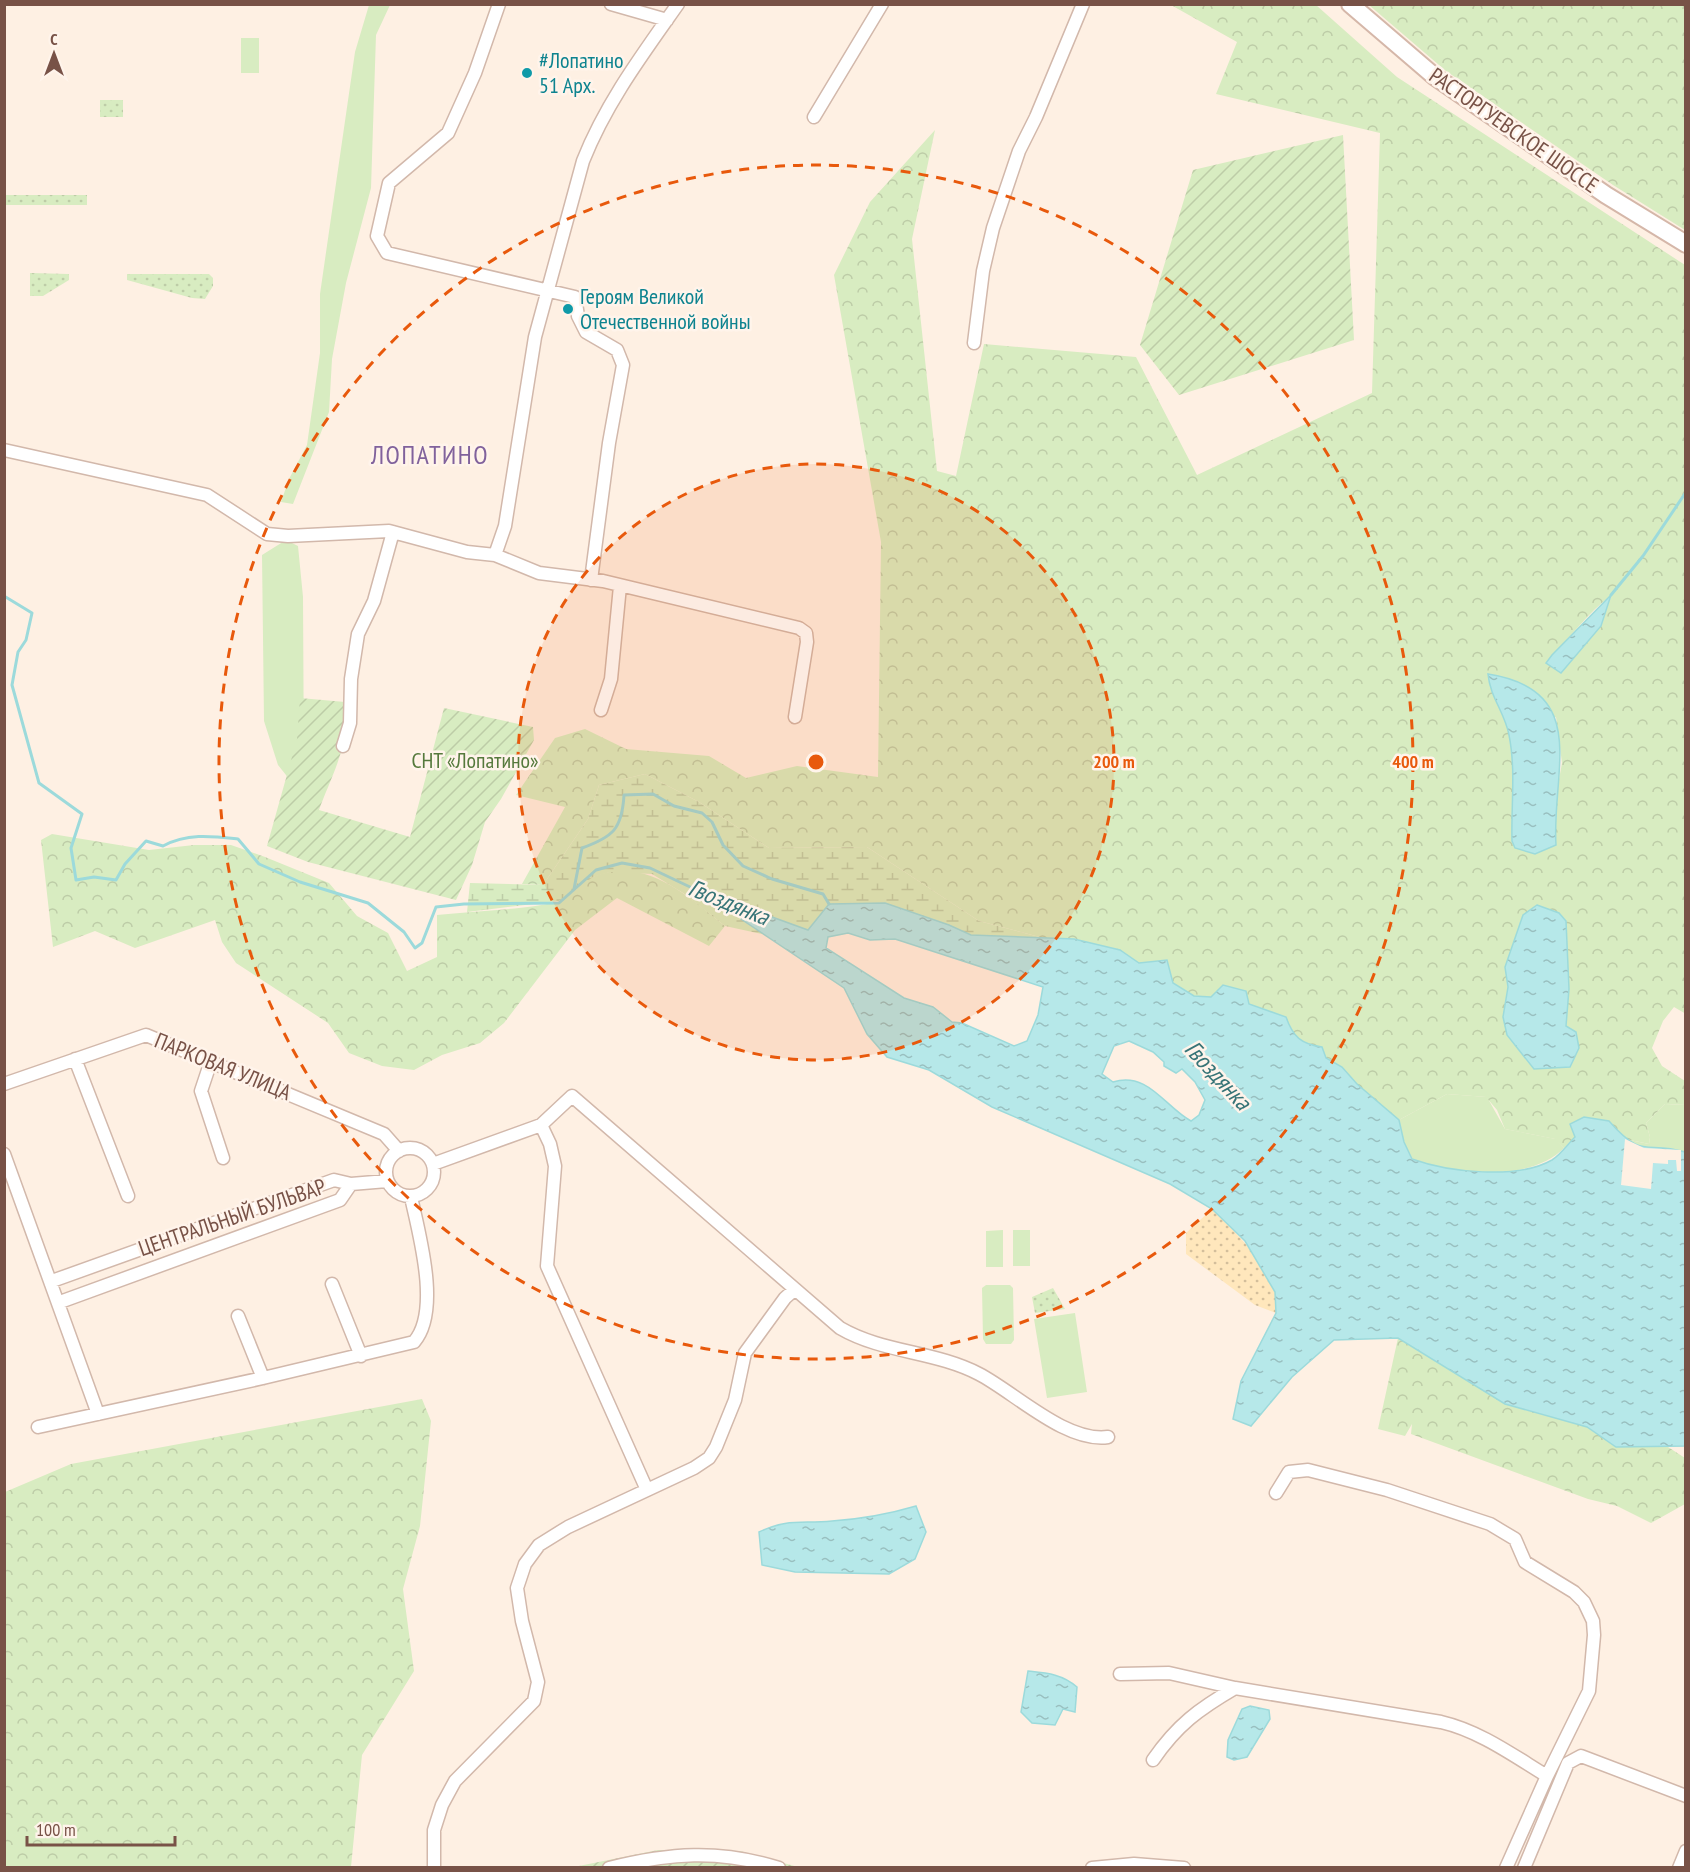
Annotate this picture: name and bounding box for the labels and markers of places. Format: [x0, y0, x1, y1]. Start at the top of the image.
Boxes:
place label: #Лопатино 51 Арх. [539, 46, 623, 99]
marker: #Лопатино 51 Арх. [520, 66, 534, 80]
place label: Героям Великой Отечественной войны [580, 282, 751, 335]
marker: Героям Великой Отечественной войны [561, 302, 575, 316]
centre of rings [806, 752, 826, 772]

